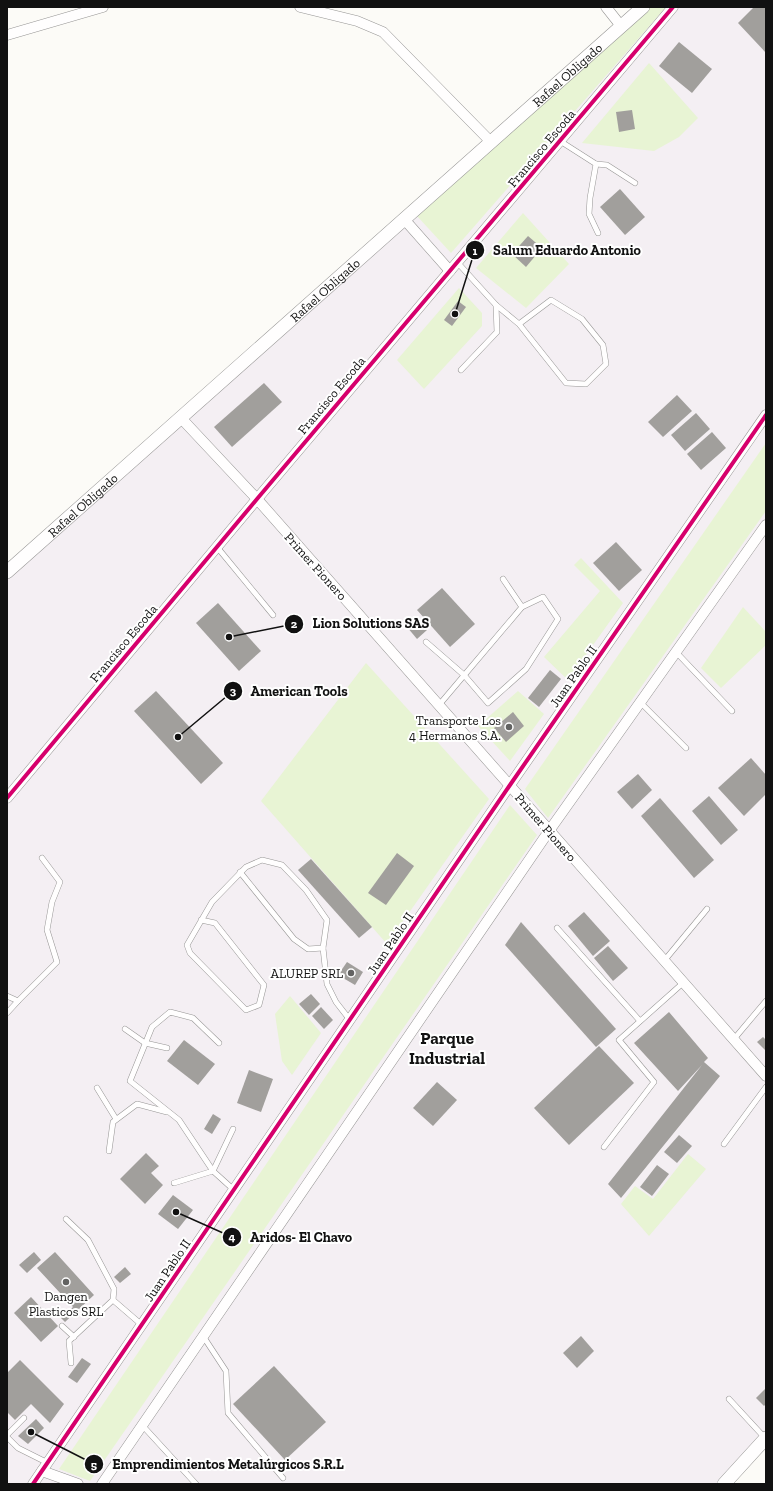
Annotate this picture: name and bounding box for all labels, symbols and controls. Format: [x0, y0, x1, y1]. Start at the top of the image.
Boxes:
street label: Rafael Obligado [529, 40, 605, 110]
street label: Francisco Escoda [505, 106, 579, 190]
callout: Salum Eduardo Antonio [465, 237, 649, 263]
text: Salum Eduardo Antonio [493, 242, 642, 259]
text: 1 [473, 244, 478, 258]
street label: Rafael Obligado [287, 255, 363, 325]
street label: Francisco Escoda [295, 353, 369, 437]
street label: Rafael Obligado [45, 470, 121, 540]
street label: Primer Pionero [281, 530, 350, 603]
street label: Francisco Escoda [87, 601, 161, 685]
callout: Lion Solutions SAS [284, 611, 437, 637]
text: Lion Solutions SAS [313, 615, 430, 632]
text: 2 [291, 617, 298, 631]
street label: Juan Pablo II [547, 643, 600, 710]
callout: American Tools [223, 678, 356, 704]
text: American Tools [250, 683, 348, 700]
text: 3 [230, 684, 237, 698]
place label: Transporte Los 4 Hermanos S.A. [409, 713, 501, 743]
marker: Transporte Los 4 Hermanos S.A. [504, 722, 514, 732]
street label: Primer Pionero [512, 790, 580, 865]
street label: Juan Pablo II [364, 909, 417, 977]
place label: ALUREP SRL [271, 966, 343, 981]
marker: ALUREP SRL [346, 968, 356, 978]
district label: Parque Industrial [409, 1028, 485, 1068]
callout: Aridos- El Chavo [222, 1224, 360, 1250]
text: Aridos- El Chavo [250, 1229, 353, 1246]
text: 4 [229, 1230, 236, 1244]
street label: Juan Pablo II [141, 1236, 194, 1304]
marker: Dangen Plasticos SRL [61, 1277, 71, 1287]
place label: Dangen Plasticos SRL [29, 1289, 103, 1319]
callout: Emprendimientos Metalúrgicos S.R.L [84, 1451, 352, 1477]
text: Emprendimientos Metalúrgicos S.R.L [112, 1456, 344, 1473]
text: 5 [91, 1458, 97, 1472]

